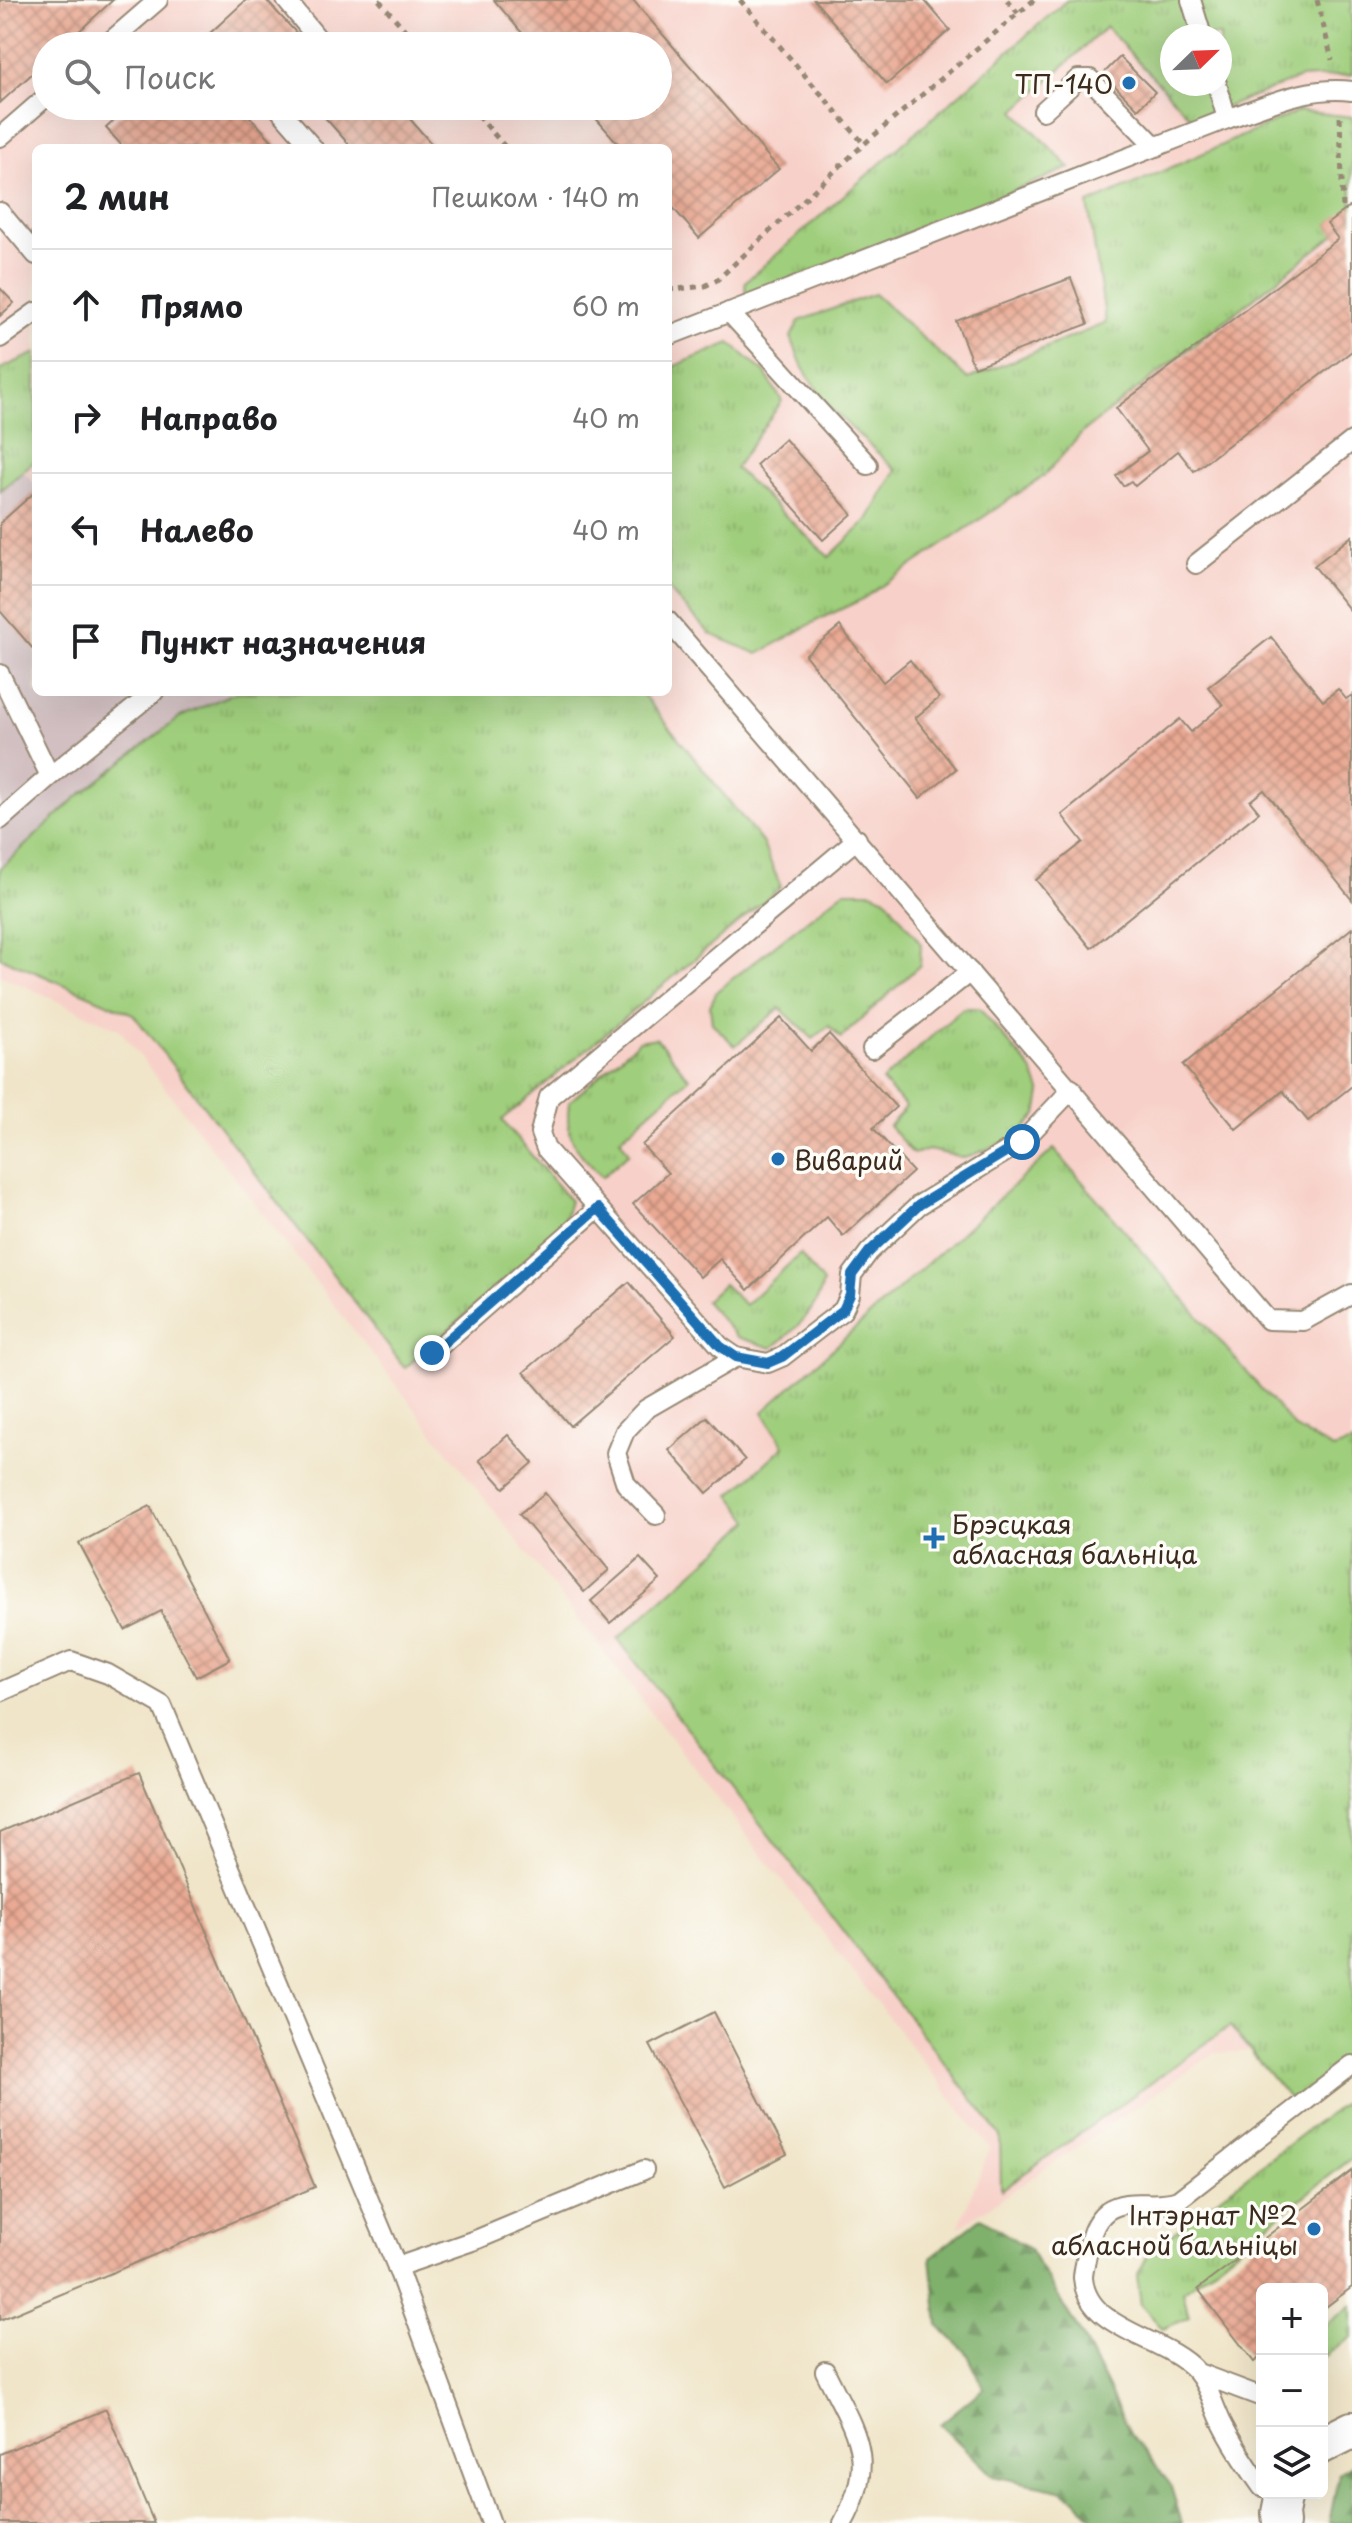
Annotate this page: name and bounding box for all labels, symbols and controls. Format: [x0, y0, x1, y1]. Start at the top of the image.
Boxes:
north arrow [1160, 24, 1232, 96]
search box [32, 32, 672, 120]
icon: search [60, 54, 104, 98]
text: Поиск [124, 54, 215, 99]
place label: ТП-140 [1014, 64, 1113, 103]
marker: ТП-140 [1120, 74, 1138, 92]
text: 2 мин [64, 170, 170, 222]
text: Пешком · 140 m [431, 177, 640, 216]
icon: ahead [64, 283, 108, 327]
text: Прямо [140, 283, 243, 328]
text: 60 m [572, 286, 640, 325]
icon: right [64, 395, 108, 439]
text: Направо [140, 395, 278, 440]
text: 40 m [572, 398, 640, 437]
icon: left [64, 507, 108, 551]
text: Налево [140, 507, 254, 552]
text: 40 m [572, 510, 640, 549]
icon: arrive [64, 619, 108, 663]
text: Пункт назначения [140, 619, 426, 664]
route start [1004, 1124, 1040, 1160]
place label: Виварий [794, 1140, 903, 1179]
marker: Виварий [769, 1150, 787, 1168]
route end [414, 1335, 450, 1371]
place label: Брэсцкая абласная бальніца [952, 1504, 1197, 1573]
marker: Брэсцкая абласная бальніца [923, 1527, 945, 1549]
place label: Інтэрнат №2 абласной бальніцы [1051, 2195, 1298, 2264]
marker: Інтэрнат №2 абласной бальніцы [1305, 2220, 1323, 2238]
map controls [1256, 2283, 1328, 2499]
button: + [1256, 2283, 1328, 2355]
button: − [1256, 2355, 1328, 2427]
button: layers [1256, 2427, 1328, 2499]

